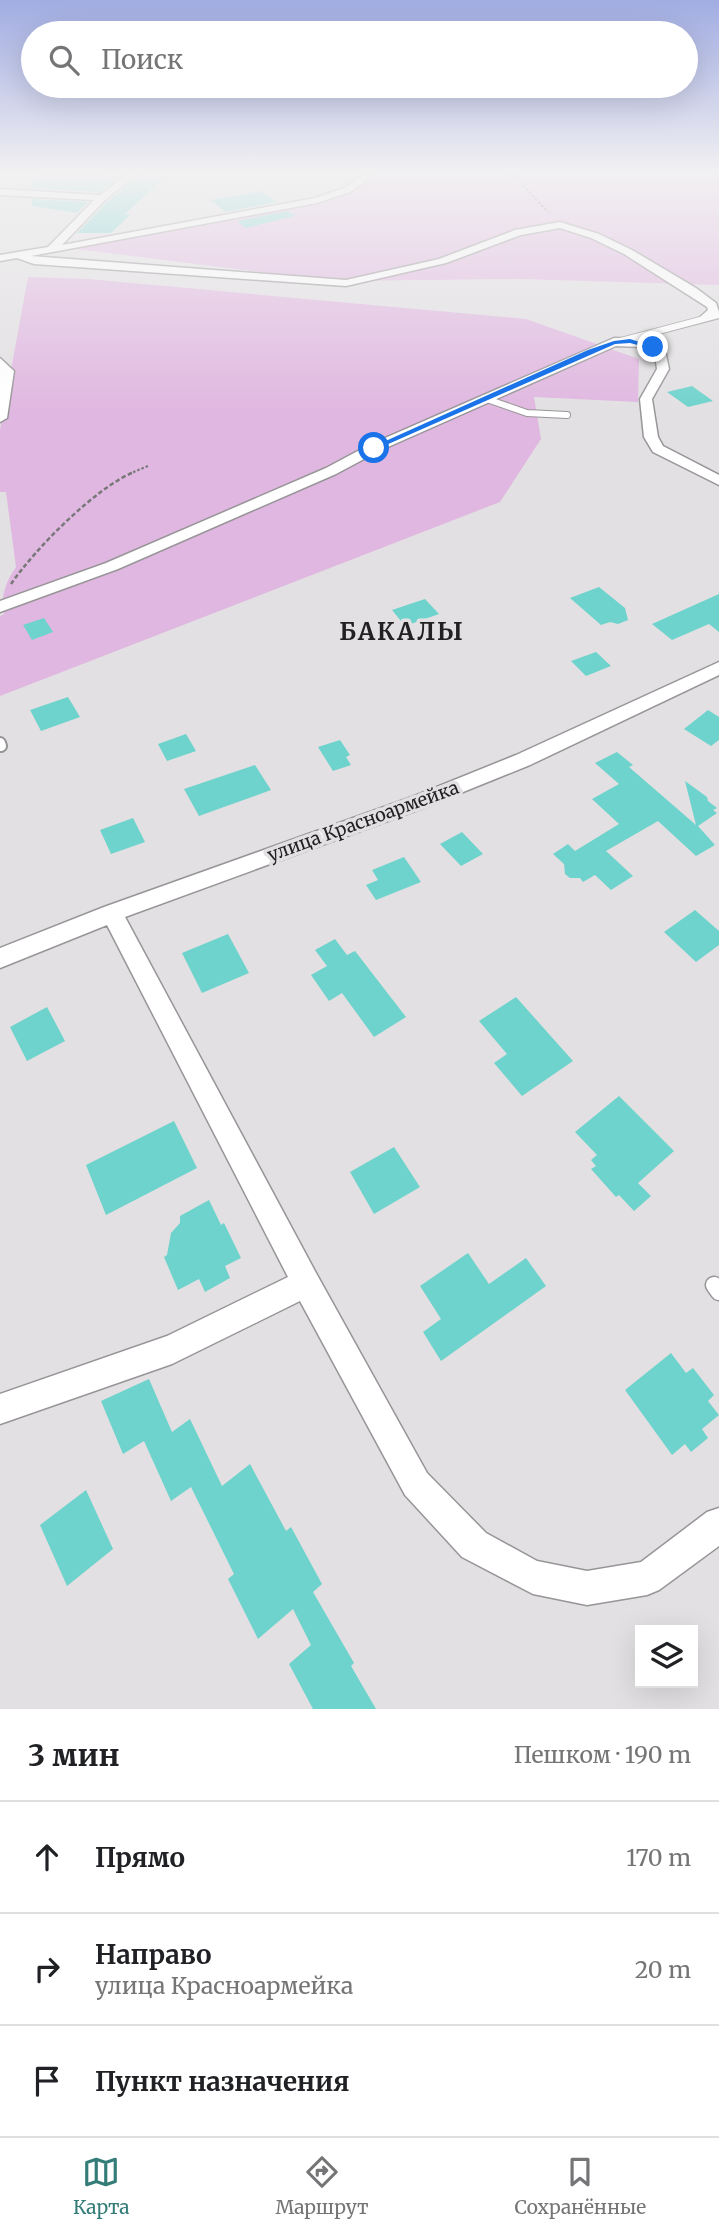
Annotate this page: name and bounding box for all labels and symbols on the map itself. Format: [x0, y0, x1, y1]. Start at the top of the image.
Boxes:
route end [637, 331, 668, 362]
route start [358, 432, 389, 463]
district label: БАКАЛЫ [339, 616, 465, 647]
street label: улица Красноармейка [264, 776, 462, 866]

